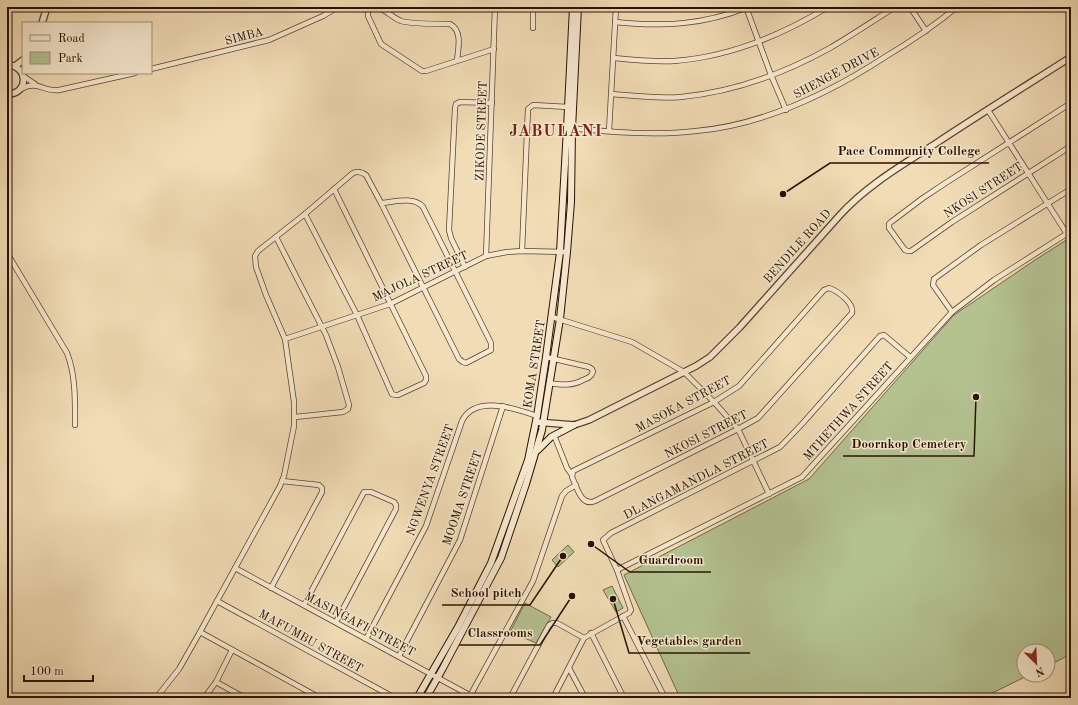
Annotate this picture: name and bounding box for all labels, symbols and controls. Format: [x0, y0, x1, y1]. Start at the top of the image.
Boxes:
legend [22, 22, 152, 74]
street label: SIMBA [224, 26, 265, 48]
text: Road [58, 33, 85, 45]
street label: SHENGE DRIVE [792, 46, 881, 101]
text: Park [58, 53, 83, 65]
street label: ZIKODE STREET [474, 81, 490, 181]
district label: JABULANI [509, 124, 603, 140]
callout: Pace Community College [830, 138, 989, 163]
text: Pace Community College [838, 145, 980, 158]
street label: NKOSI STREET [942, 161, 1025, 221]
street label: BENDILE ROAD [762, 208, 834, 286]
street label: MAJOLA STREET [371, 249, 470, 304]
street label: KOMA STREET [522, 319, 548, 409]
street label: MTHETHWA STREET [802, 360, 896, 463]
street label: MASOKA STREET [634, 375, 733, 435]
street label: NKOSI STREET [663, 409, 750, 461]
street label: NGWENYA STREET [405, 423, 457, 538]
callout: Doornkop Cemetery [843, 431, 974, 456]
street label: DLANGAMANDLA STREET [622, 438, 771, 522]
text: Doornkop Cemetery [851, 438, 967, 451]
street label: MOOMA STREET [441, 449, 485, 547]
callout: Guardroom [630, 547, 711, 572]
text: Guardroom [639, 554, 703, 567]
callout: School pitch [442, 580, 530, 605]
text: School pitch [450, 587, 522, 600]
street label: MASINGAFI STREET [302, 590, 417, 659]
street label: MAFUMBU STREET [256, 608, 365, 676]
callout: Classrooms [459, 620, 540, 645]
text: Classrooms [467, 627, 533, 640]
callout: Vegetables garden [629, 628, 750, 653]
text: Vegetables garden [636, 635, 742, 648]
north arrow [1016, 643, 1056, 683]
scale bar [24, 657, 93, 683]
text: N [1033, 664, 1046, 678]
text: 100 m [30, 666, 64, 678]

